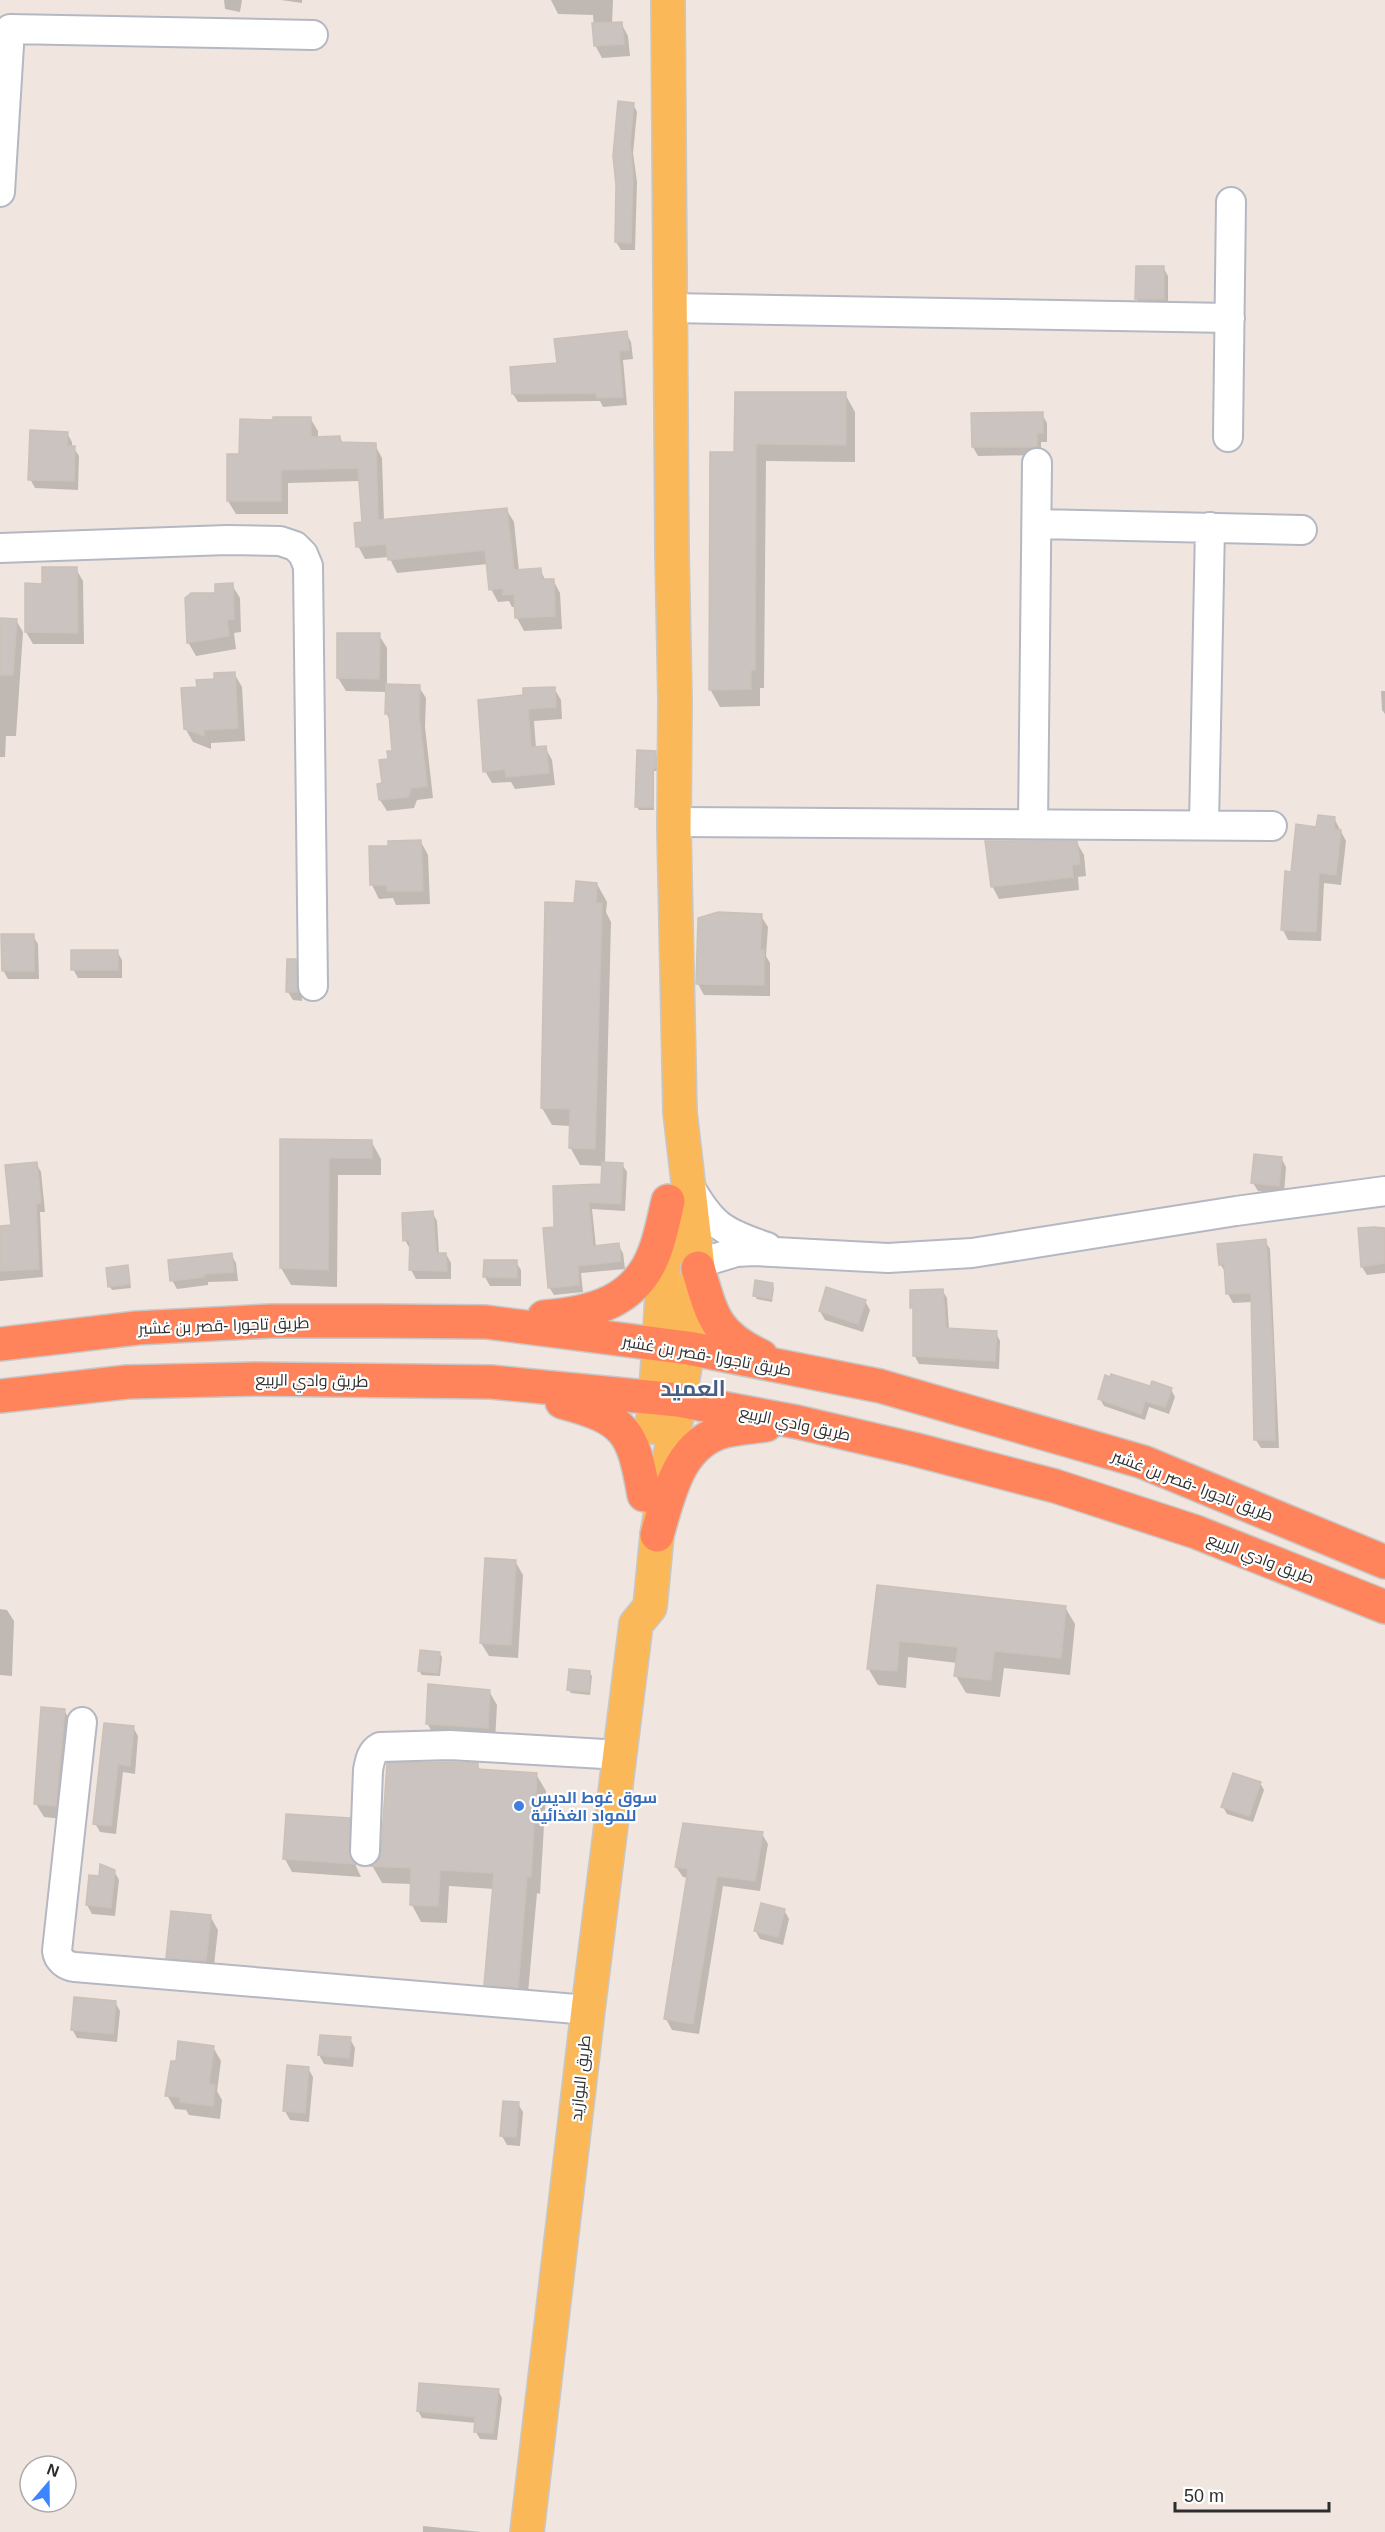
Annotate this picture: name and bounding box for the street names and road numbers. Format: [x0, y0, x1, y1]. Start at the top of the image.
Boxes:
street label: طريق تاجورا -قصر بن غشير [137, 1314, 310, 1339]
street label: طريق تاجورا -قصر بن غشير [620, 1332, 793, 1381]
street label: طريق وادي الربيع [255, 1371, 369, 1395]
street label: طريق وادي الربيع [737, 1403, 852, 1448]
street label: طريق تاجورا -قصر بن غشير [1108, 1447, 1276, 1526]
street label: طريق وادي الربيع [1203, 1530, 1317, 1591]
street label: طريق البوازيد [568, 2034, 595, 2122]

